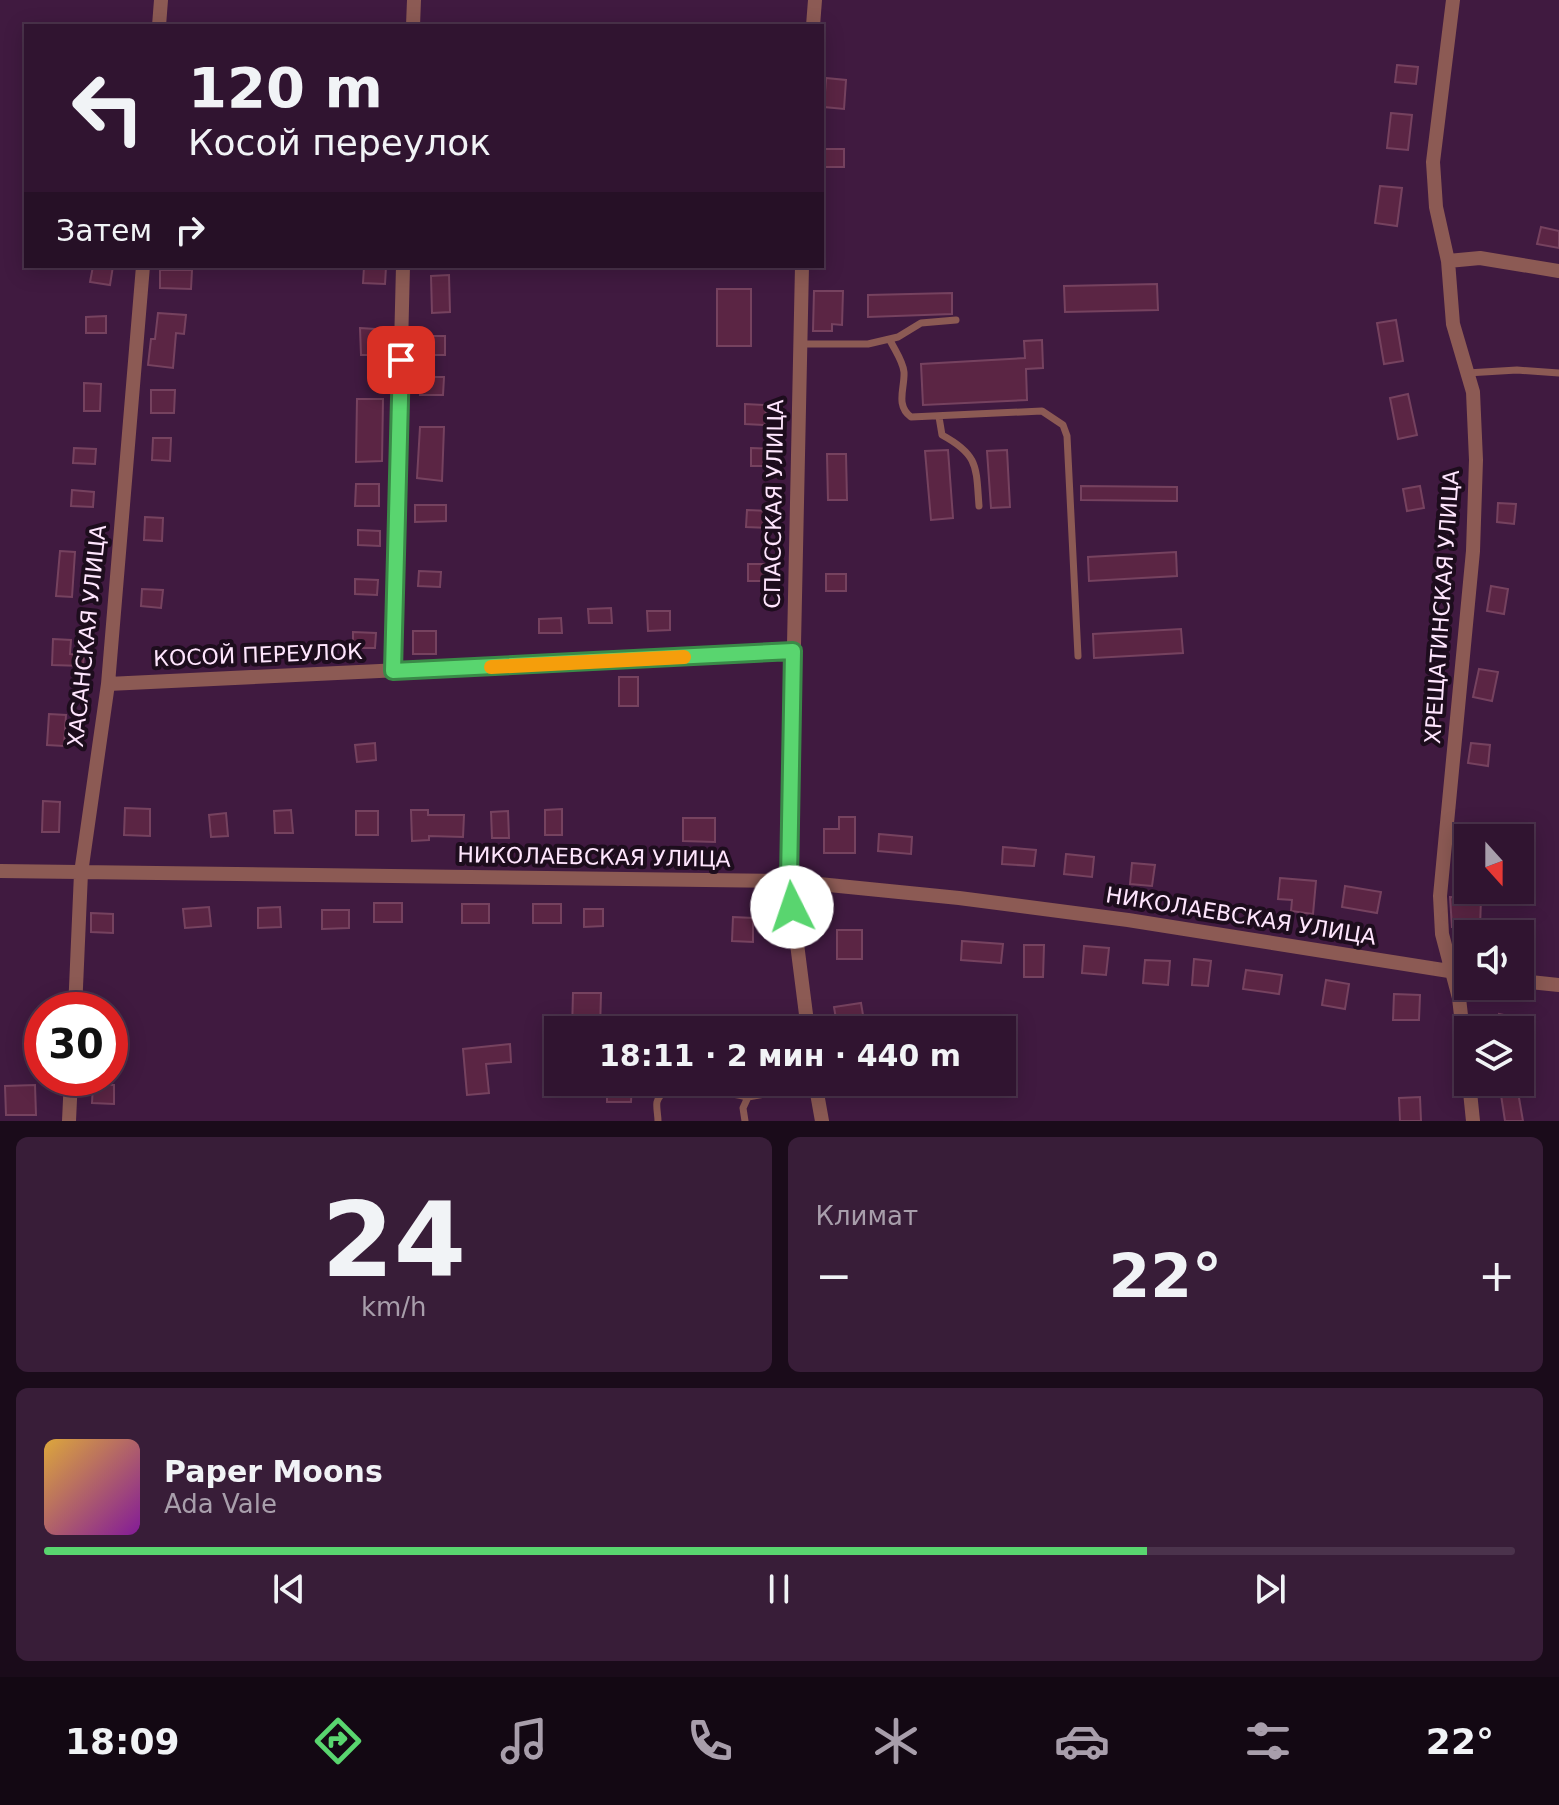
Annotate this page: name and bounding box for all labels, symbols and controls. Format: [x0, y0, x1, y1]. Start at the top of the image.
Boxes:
text: 120 m [188, 55, 383, 120]
icon: left [56, 56, 160, 160]
text: Косой переулок [188, 122, 491, 163]
icon: right [168, 208, 212, 252]
text: Затем [56, 213, 152, 248]
pin [367, 326, 435, 394]
icon: arrive [379, 338, 423, 382]
street label: СПАССКАЯ УЛИЦА [760, 399, 788, 609]
street label: ХРЕЩАТИНСКАЯ УЛИЦА [1420, 469, 1464, 745]
street label: ХАСАНСКАЯ УЛИЦА [63, 523, 111, 749]
street label: КОСОЙ ПЕРЕУЛОК [153, 639, 364, 671]
north arrow [1454, 824, 1534, 904]
map controls [1454, 824, 1534, 1096]
street label: НИКОЛАЕВСКАЯ УЛИЦА [457, 842, 731, 872]
position arrow [750, 865, 834, 949]
street label: НИКОЛАЕВСКАЯ УЛИЦА [1104, 882, 1378, 950]
button: sound [1454, 920, 1534, 1000]
speed limit sign: 30 [24, 992, 128, 1096]
button: layers [1454, 1016, 1534, 1096]
text: 18:11 · 2 мин · 440 m [599, 1038, 961, 1073]
text: 24 [321, 1179, 466, 1301]
text: Климат [816, 1201, 918, 1231]
text: 22° [1109, 1241, 1222, 1311]
text: − [816, 1250, 852, 1301]
text: + [1478, 1250, 1515, 1301]
text: km/h [361, 1292, 427, 1322]
text: Paper Moons [164, 1454, 383, 1489]
text: Ada Vale [164, 1489, 277, 1519]
icon: previous [267, 1567, 311, 1611]
icon: pause [757, 1567, 801, 1611]
icon: next [1248, 1567, 1292, 1611]
icon: directions [310, 1713, 366, 1769]
icon: music [496, 1713, 552, 1769]
icon: phone [682, 1713, 738, 1769]
icon: climate [868, 1713, 924, 1769]
icon: car [1054, 1713, 1110, 1769]
icon: filters [1240, 1713, 1296, 1769]
text: 18:09 [65, 1721, 180, 1762]
text: 22° [1426, 1721, 1494, 1762]

